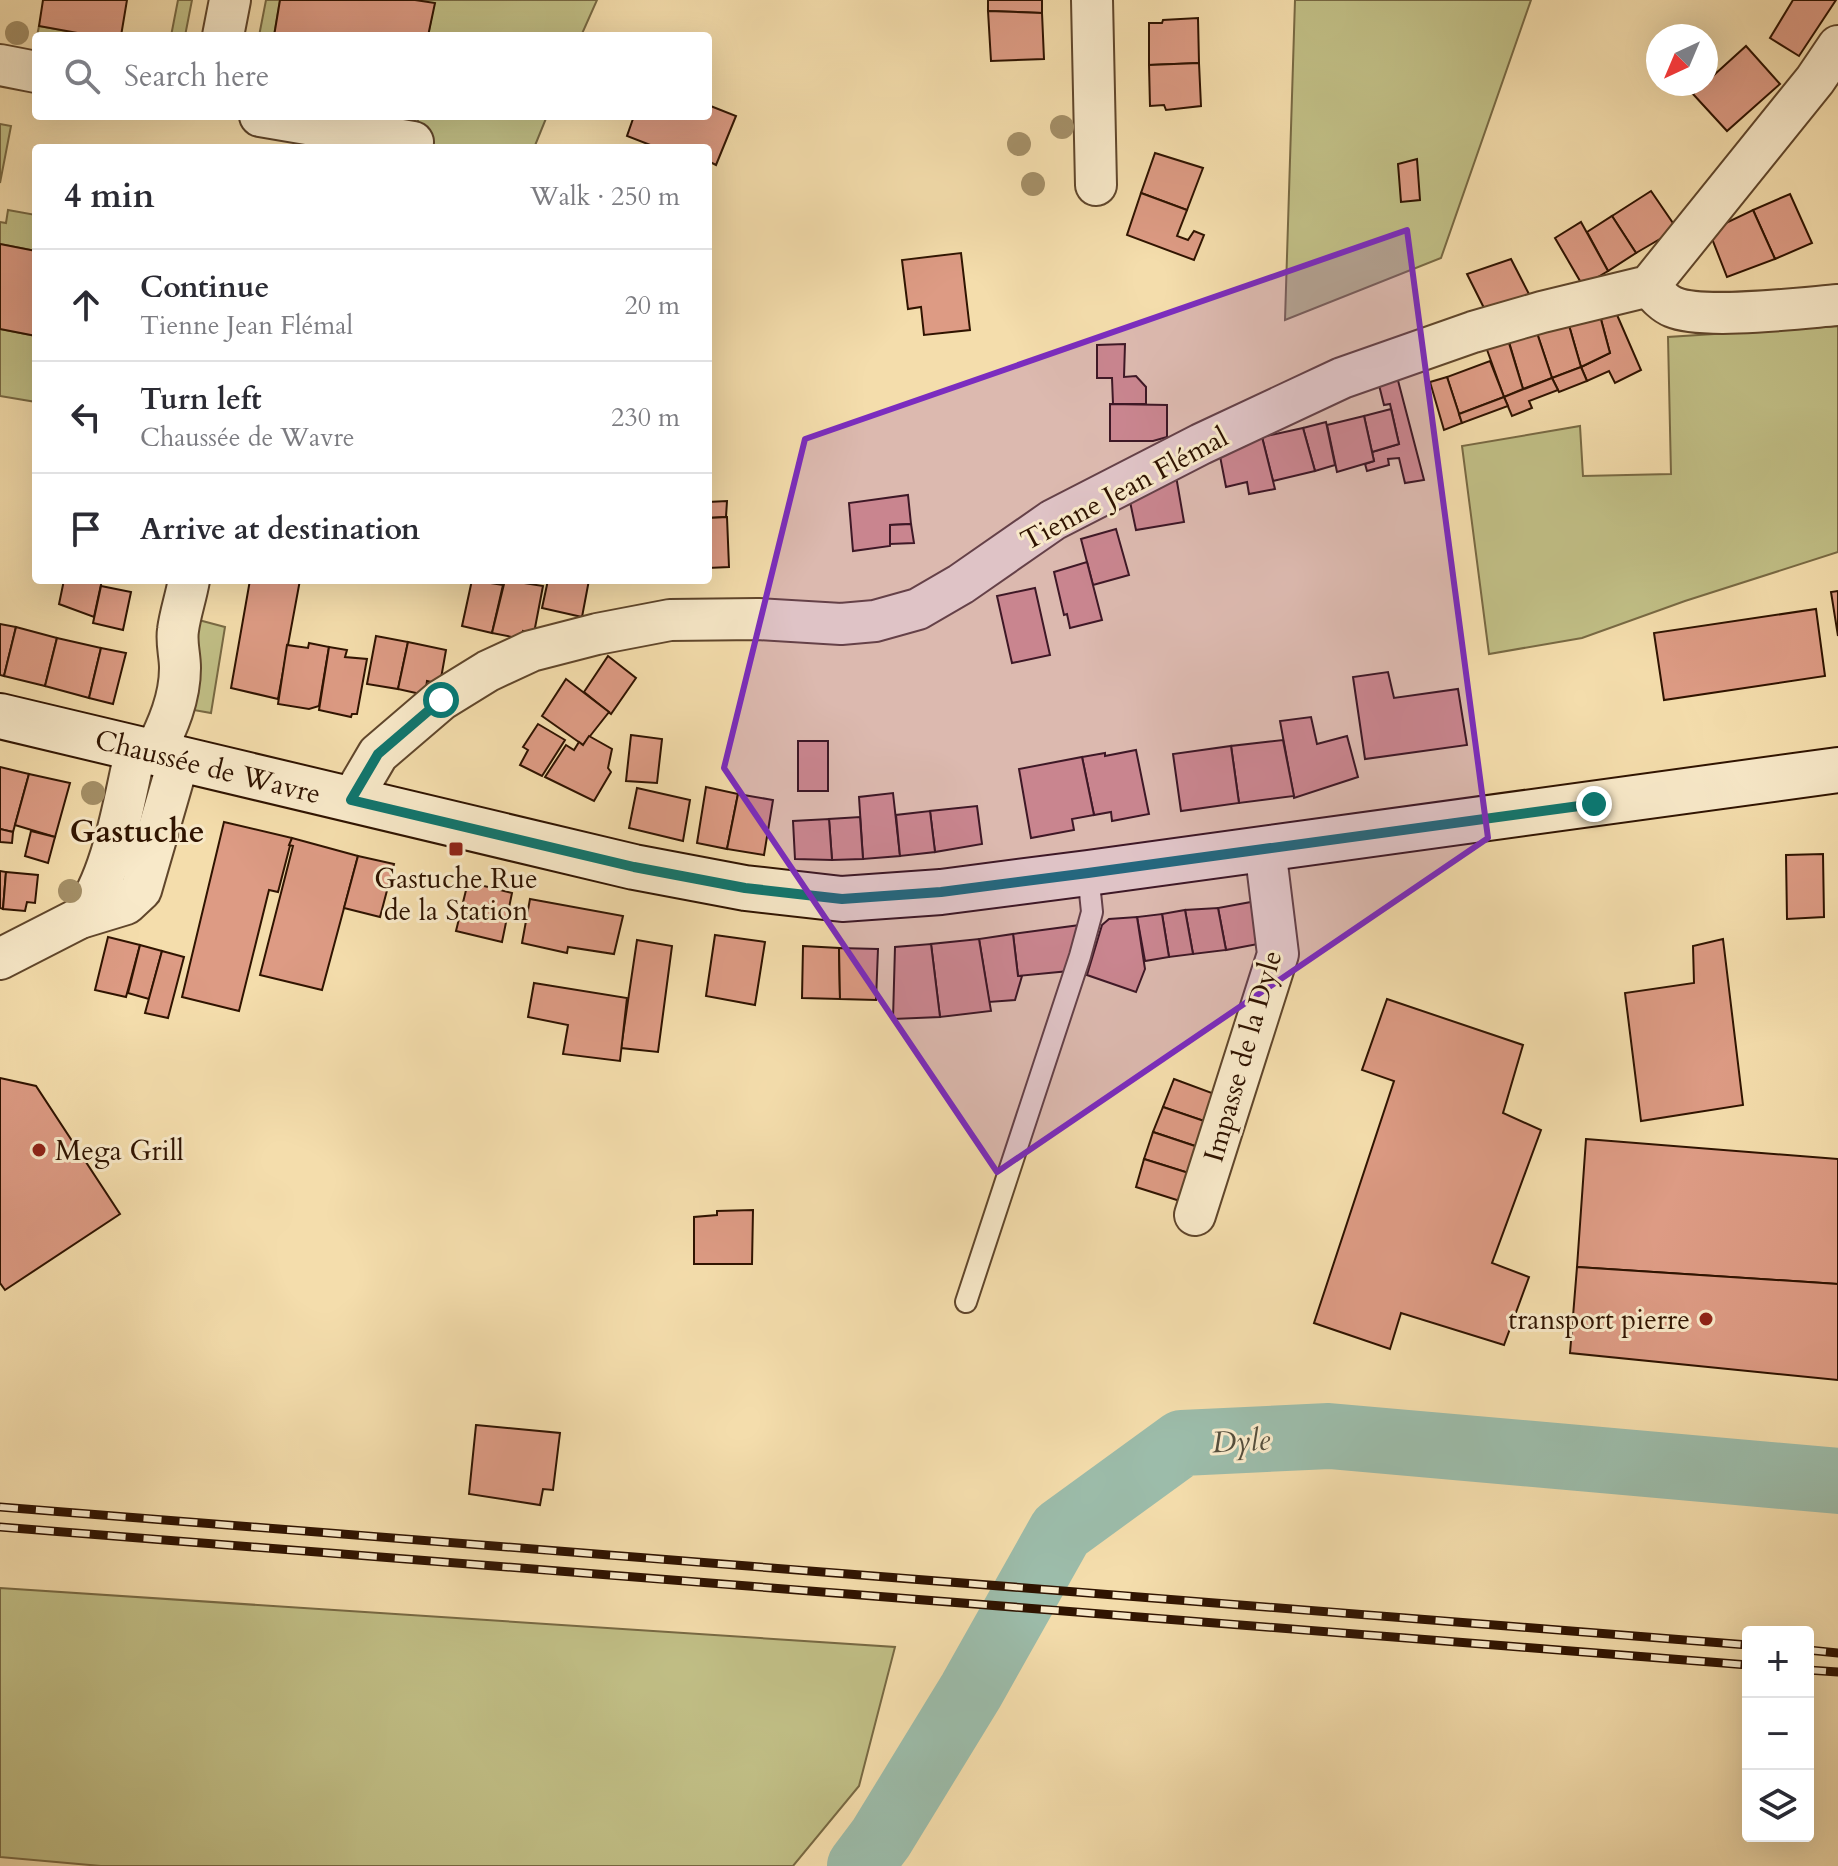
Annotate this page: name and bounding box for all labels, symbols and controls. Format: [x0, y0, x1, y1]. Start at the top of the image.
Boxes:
north arrow [1646, 24, 1718, 96]
search box [32, 32, 712, 120]
icon: search [60, 54, 104, 98]
text: Search here [124, 56, 269, 97]
text: 4 min [64, 173, 155, 219]
text: Walk · 250 m [530, 179, 680, 214]
text: Continue [140, 267, 269, 308]
icon: ahead [64, 283, 108, 327]
text: 20 m [624, 288, 680, 323]
text: Tienne Jean Flémal [140, 308, 353, 343]
text: Turn left [140, 379, 262, 420]
icon: left [64, 395, 108, 439]
text: 230 m [611, 400, 680, 435]
street label: Tienne Jean Flémal [1014, 418, 1235, 560]
text: Chaussée de Wavre [140, 420, 355, 455]
icon: arrive [64, 507, 108, 551]
text: Arrive at destination [140, 509, 420, 550]
route start [423, 682, 459, 718]
street label: Chaussée de Wavre [91, 721, 325, 813]
route end [1576, 786, 1612, 822]
district label: Gastuche [69, 810, 205, 854]
marker: Gastuche Rue de la Station [447, 840, 465, 858]
place label: Gastuche Rue de la Station [374, 860, 538, 930]
street label: Impasse de la Dyle [1195, 946, 1291, 1167]
place label: Mega Grill [55, 1132, 184, 1170]
marker: Mega Grill [30, 1141, 48, 1159]
place label: transport pierre [1508, 1301, 1690, 1339]
marker: transport pierre [1697, 1310, 1715, 1328]
water label: Dyle [1211, 1419, 1272, 1463]
map controls [1742, 1626, 1814, 1842]
button: + [1742, 1626, 1814, 1698]
button: − [1742, 1698, 1814, 1770]
button: layers [1742, 1770, 1814, 1842]

